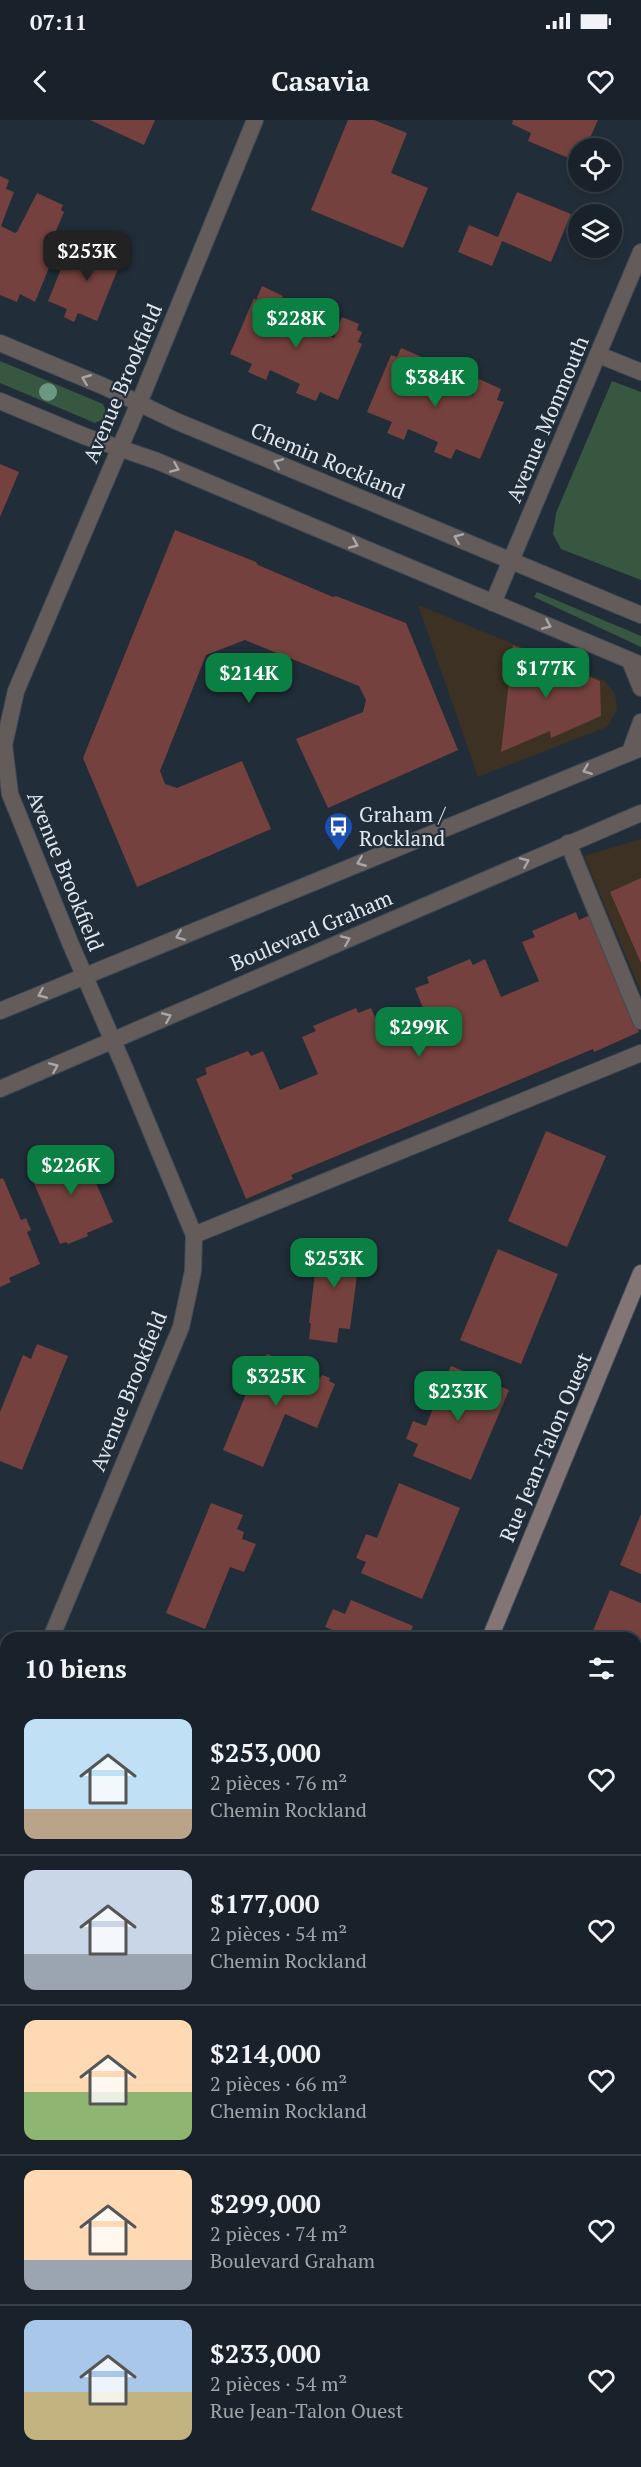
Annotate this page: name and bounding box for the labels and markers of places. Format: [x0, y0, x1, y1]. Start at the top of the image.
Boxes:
pin: $253K [45, 231, 129, 282]
pin: $228K [254, 298, 338, 349]
pin: $384K [393, 357, 477, 408]
pin: $177K [504, 648, 588, 699]
pin: $214K [207, 653, 291, 704]
place label: Graham / Rockland [359, 800, 446, 852]
bus stop icon: Graham / Rockland [322, 810, 354, 852]
pin: $299K [377, 1007, 461, 1058]
pin: $226K [29, 1145, 113, 1196]
pin: $253K [292, 1238, 376, 1289]
pin: $325K [234, 1356, 318, 1407]
pin: $233K [416, 1371, 500, 1422]

